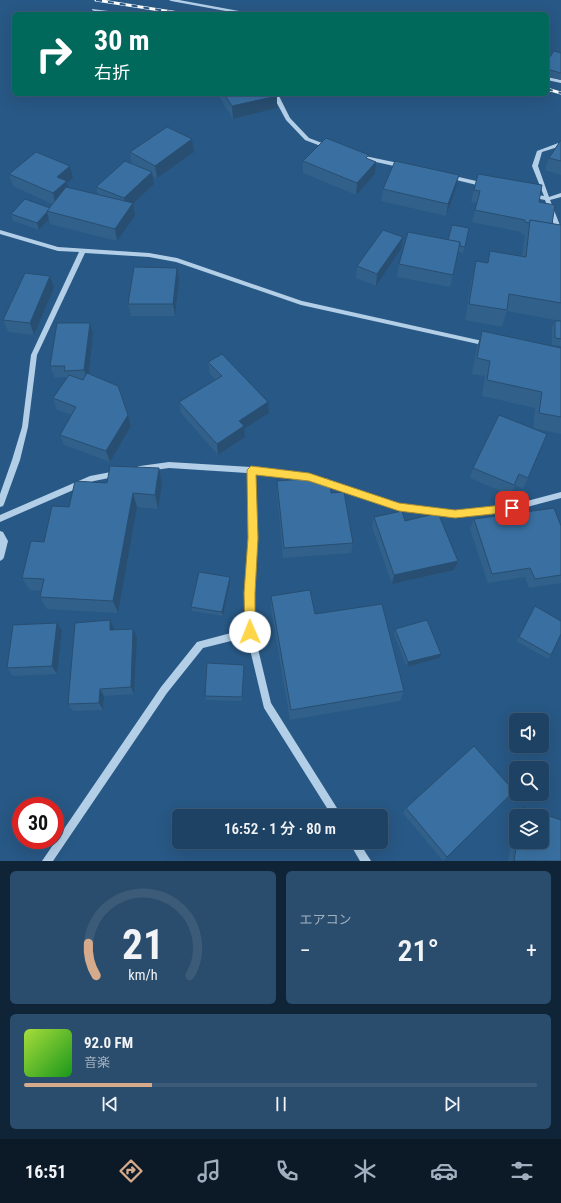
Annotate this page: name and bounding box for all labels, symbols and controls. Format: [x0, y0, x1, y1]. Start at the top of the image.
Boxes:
text: 30 m [94, 24, 150, 57]
icon: right [28, 28, 80, 80]
text: 右折 [94, 62, 130, 83]
pin [495, 491, 529, 525]
icon: arrive [501, 497, 523, 519]
position arrow [229, 611, 271, 653]
map controls [509, 713, 549, 849]
button: sound [509, 713, 549, 753]
button: search [509, 761, 549, 801]
speed limit sign: 30 [12, 797, 64, 849]
button: layers [509, 809, 549, 849]
text: 16:52 · 1 分 · 80 m [224, 820, 336, 838]
text: エアコン [300, 912, 352, 927]
text: 21 [122, 919, 164, 968]
text: 21° [397, 933, 439, 968]
text: − [300, 938, 311, 963]
text: + [526, 938, 537, 963]
text: km/h [128, 966, 157, 982]
text: 92.0 FM [84, 1034, 133, 1052]
text: 音楽 [84, 1055, 110, 1070]
icon: previous [99, 1093, 121, 1115]
icon: pause [270, 1093, 292, 1115]
icon: next [441, 1093, 463, 1115]
icon: directions [117, 1157, 145, 1185]
icon: music [195, 1157, 223, 1185]
icon: phone [273, 1157, 301, 1185]
icon: climate [351, 1157, 379, 1185]
icon: car [430, 1157, 458, 1185]
icon: filters [508, 1157, 536, 1185]
text: 16:51 [25, 1161, 66, 1182]

